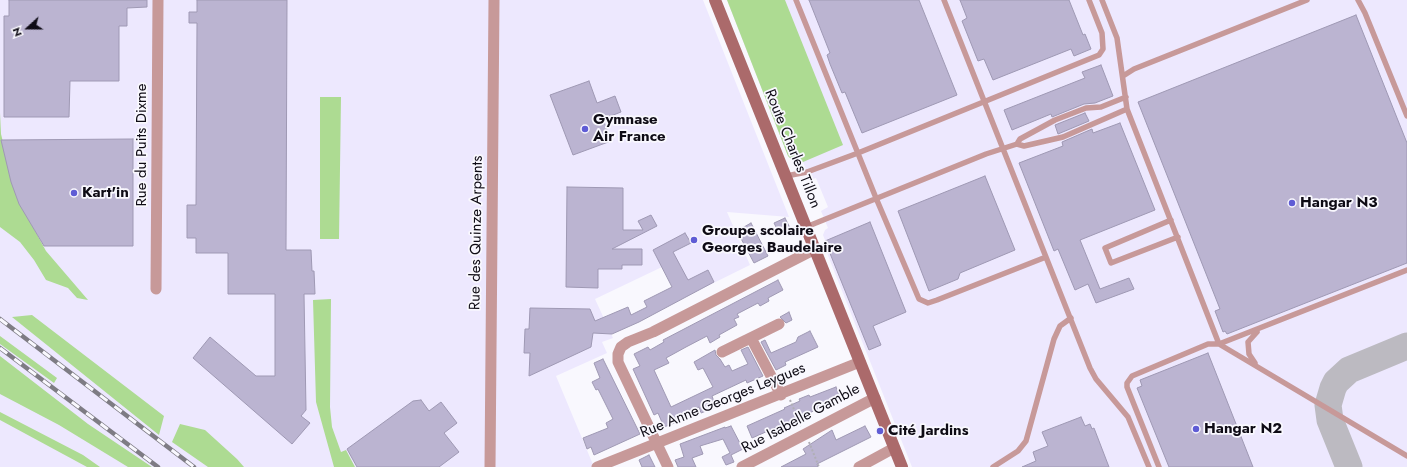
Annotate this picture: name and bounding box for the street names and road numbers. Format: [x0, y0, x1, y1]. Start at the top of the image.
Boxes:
street label: Rue du Puits Dixme [133, 83, 151, 207]
street label: Route Charles Tillon [760, 87, 824, 211]
street label: Rue des Quinze Arpents [467, 156, 487, 310]
street label: Rue Anne Georges Leygues [638, 360, 808, 442]
street label: Rue Isabelle Gamble [739, 380, 863, 458]

